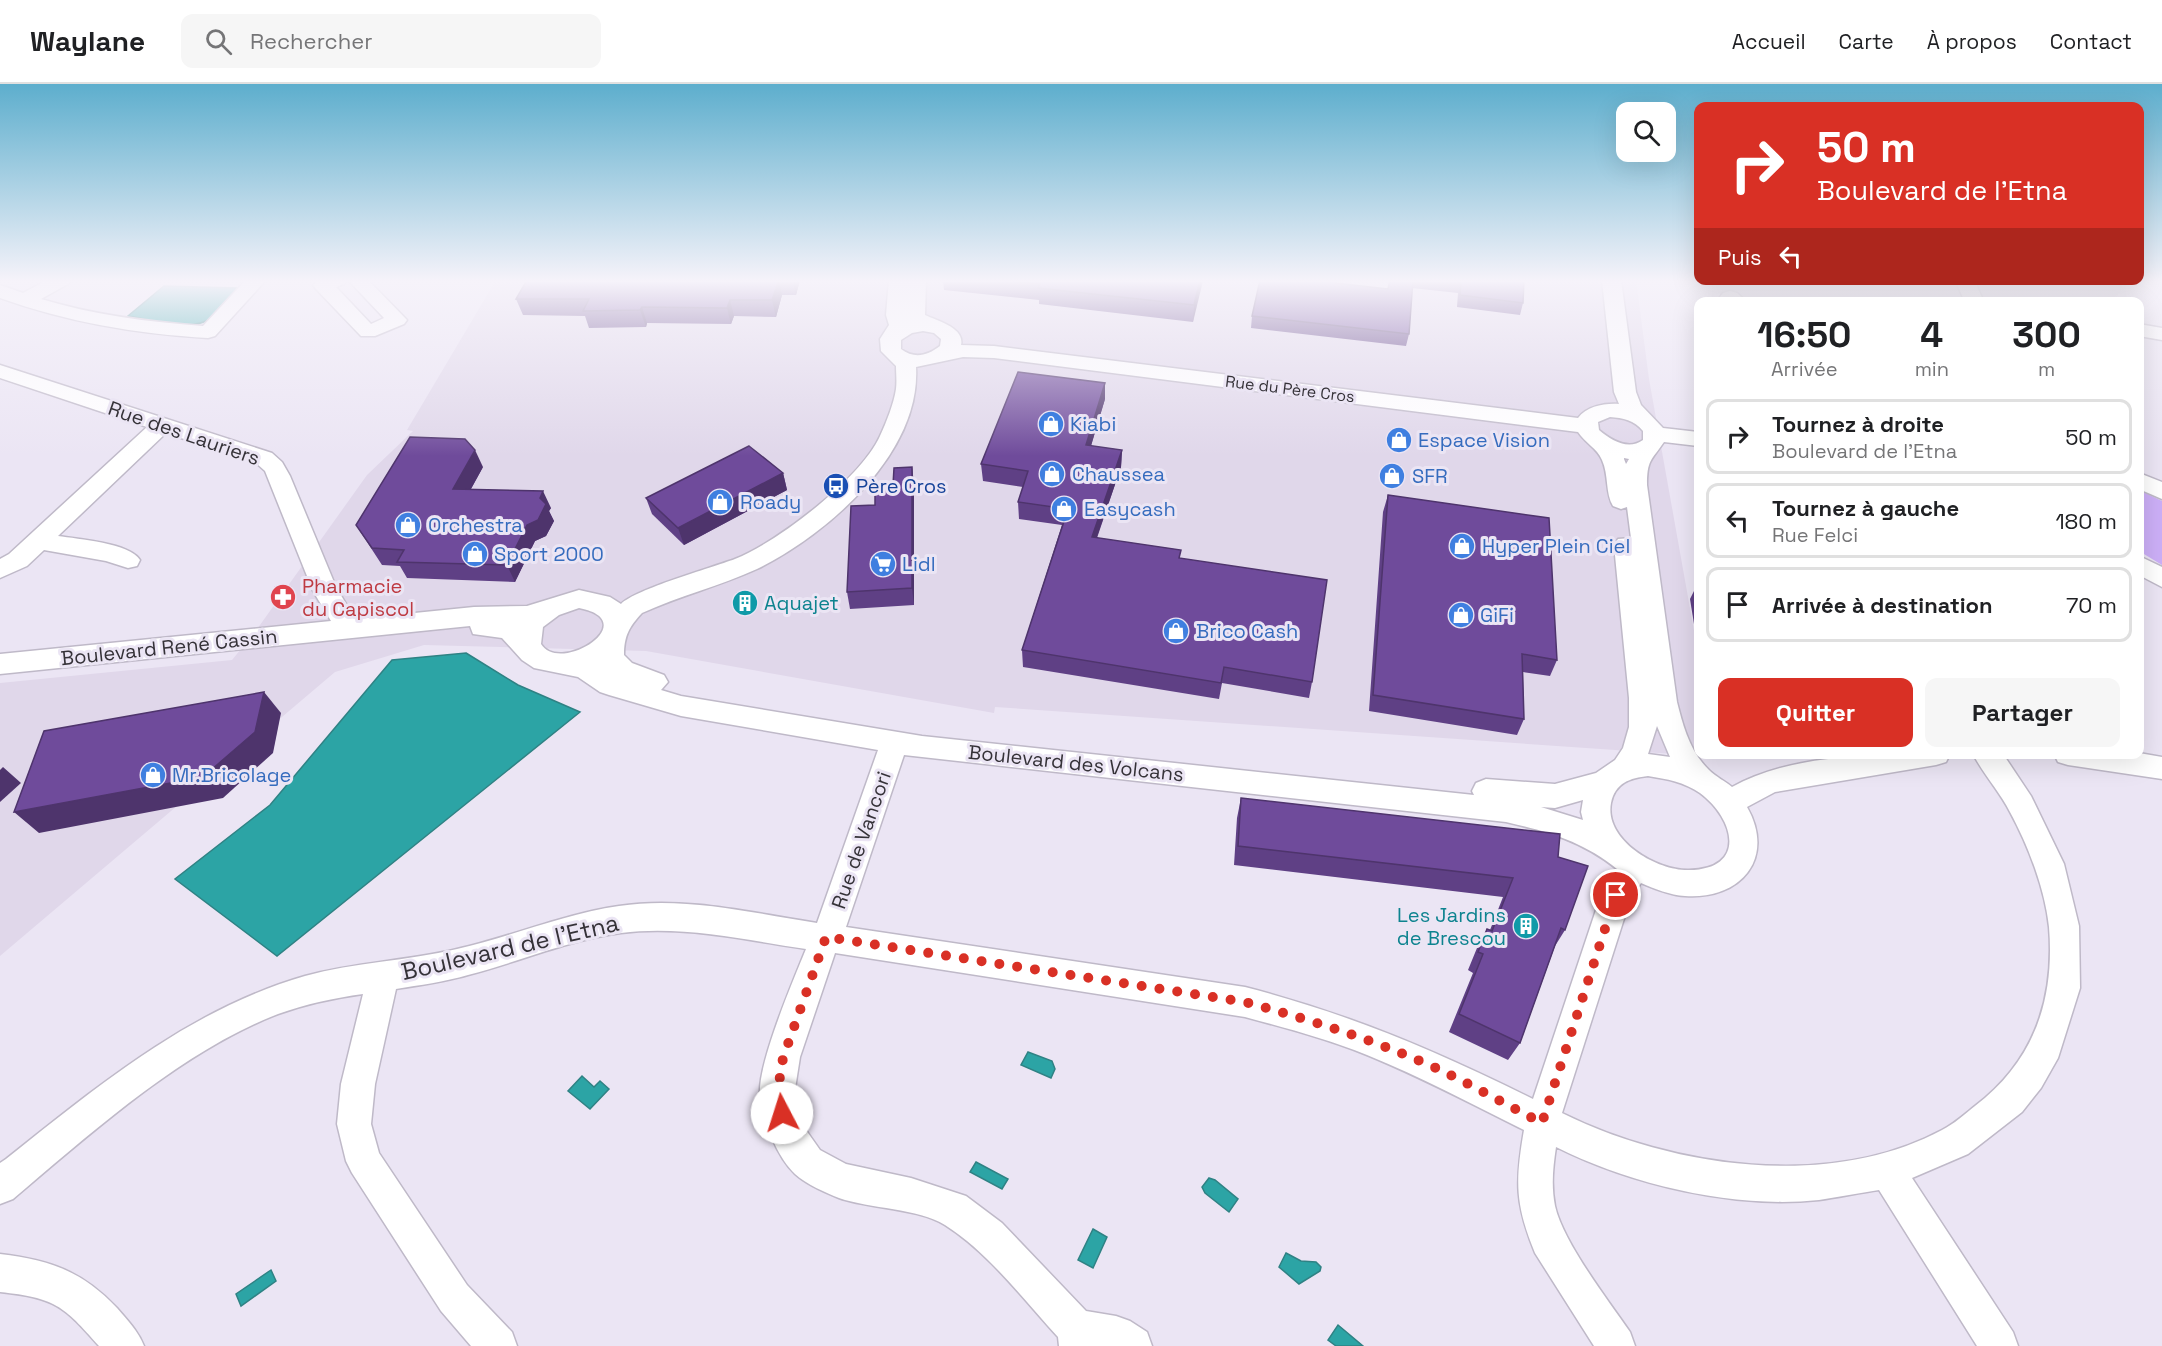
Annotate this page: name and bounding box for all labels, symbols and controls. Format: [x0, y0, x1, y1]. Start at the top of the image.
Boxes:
search box [181, 14, 601, 68]
text: Waylane [30, 23, 145, 59]
icon: search [202, 25, 235, 58]
text: Rechercher [250, 27, 373, 55]
text: Accueil [1732, 28, 1806, 55]
text: Carte [1839, 28, 1894, 55]
text: À propos [1927, 28, 2017, 55]
text: Contact [2050, 28, 2132, 55]
map controls [1616, 102, 1676, 162]
button: search [1616, 102, 1676, 162]
text: 50 m [1817, 121, 1916, 174]
icon: right [1718, 126, 1796, 204]
text: Boulevard de l'Etna [1817, 173, 2067, 208]
icon: left [1774, 240, 1807, 273]
text: Puis [1718, 243, 1762, 271]
text: 16:50 [1757, 312, 1851, 358]
text: 4 [1920, 312, 1943, 358]
text: 300 [2012, 312, 2081, 358]
text: Arrivée [1771, 356, 1838, 382]
text: min [1915, 356, 1949, 382]
text: m [2038, 356, 2055, 382]
street label: Rue du Père Cros [1224, 371, 1356, 407]
street label: Rue des Lauriers [105, 395, 263, 471]
shop icon: Kiabi [1036, 409, 1066, 439]
text: Tournez à droite [1772, 410, 1944, 438]
place label: Kiabi [1070, 411, 1116, 437]
icon: right [1721, 420, 1754, 453]
text: 50 m [2065, 423, 2117, 451]
shop icon: Espace Vision [1384, 425, 1414, 455]
place label: Espace Vision [1418, 427, 1550, 453]
text: Boulevard de l'Etna [1772, 438, 1957, 464]
shop icon: Chaussea [1037, 459, 1067, 489]
place label: Chaussea [1072, 461, 1165, 487]
shop icon: SFR [1377, 461, 1407, 491]
place label: SFR [1412, 463, 1448, 489]
bus stop icon: Père Cros [821, 471, 851, 501]
place label: Père Cros [856, 473, 947, 499]
shop icon: Roady [705, 487, 735, 517]
place label: Roady [740, 489, 801, 515]
shop icon: Easycash [1049, 494, 1079, 524]
text: Tournez à gauche [1772, 494, 1959, 522]
place label: Easycash [1084, 496, 1176, 522]
icon: left [1721, 504, 1754, 537]
text: 180 m [2055, 507, 2117, 535]
shop icon: Orchestra [393, 510, 423, 540]
place label: Orchestra [428, 512, 523, 538]
text: Rue Felci [1772, 522, 1858, 548]
shop icon: Hyper Plein Ciel [1447, 531, 1477, 561]
place label: Hyper Plein Ciel [1482, 533, 1630, 559]
shop icon: Sport 2000 [460, 539, 490, 569]
place label: Sport 2000 [494, 541, 604, 567]
supermarket icon: Lidl [868, 549, 898, 579]
place label: Lidl [902, 551, 936, 577]
place label: Pharmacie du Capiscol [302, 573, 414, 622]
pharmacy icon: Pharmacie du Capiscol [268, 582, 298, 612]
building icon: Aquajet [730, 588, 760, 618]
icon: arrive [1721, 588, 1754, 621]
place label: Aquajet [764, 590, 839, 616]
text: Arrivée à destination [1772, 591, 1993, 619]
text: 70 m [2066, 591, 2117, 619]
shop icon: GiFi [1446, 600, 1476, 630]
place label: GiFi [1480, 602, 1514, 628]
shop icon: Brico Cash [1161, 616, 1191, 646]
place label: Brico Cash [1196, 618, 1298, 644]
street label: Boulevard René Cassin [59, 623, 279, 671]
button: Quitter [1718, 678, 1913, 747]
button: Partager [1925, 678, 2120, 747]
street label: Boulevard des Volcans [967, 739, 1185, 787]
shop icon: Mr.Bricolage [138, 760, 168, 790]
place label: Mr.Bricolage [172, 762, 291, 788]
street label: Rue de Vancori [825, 768, 897, 912]
pin [1590, 869, 1641, 920]
icon: arrive [1599, 878, 1632, 911]
place label: Les Jardins de Brescou [1397, 902, 1506, 951]
street label: Boulevard de l'Etna [398, 907, 622, 987]
building icon: Les Jardins de Brescou [1511, 911, 1541, 941]
position arrow [750, 1081, 814, 1145]

